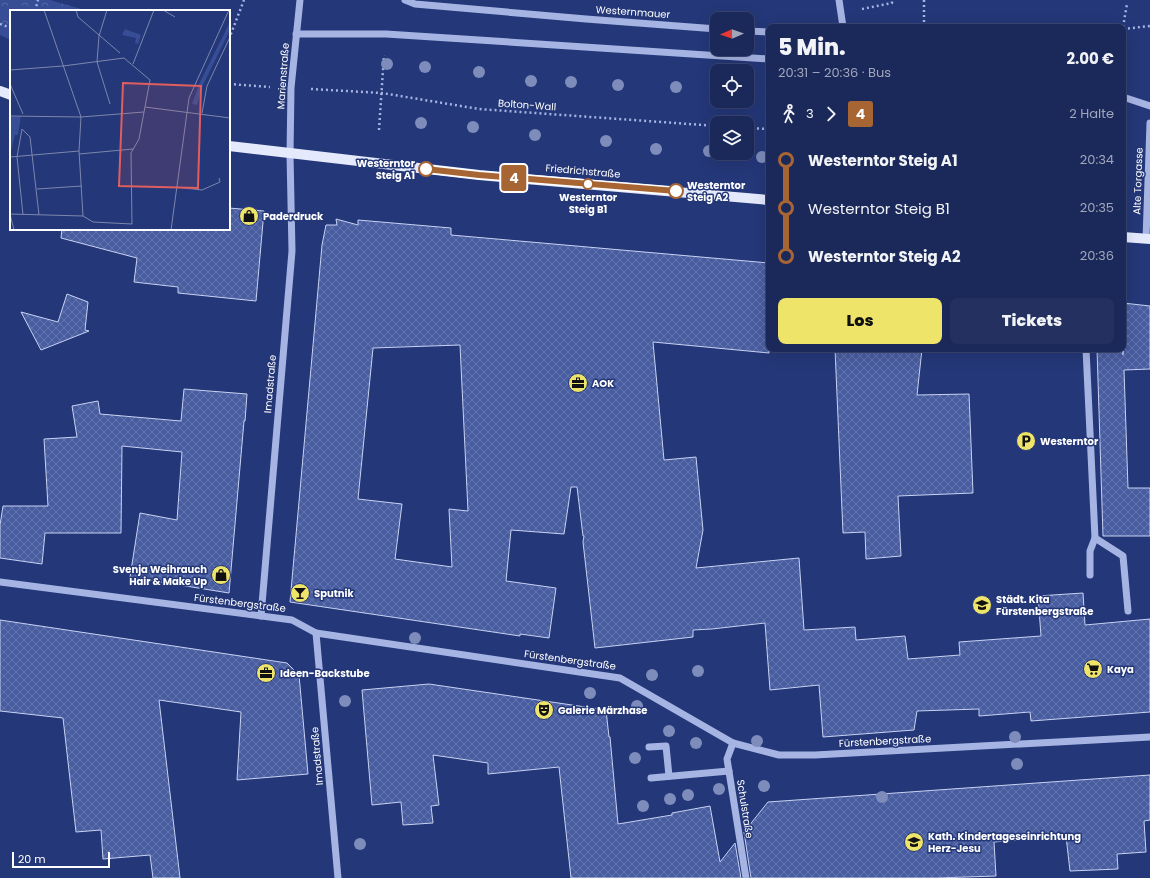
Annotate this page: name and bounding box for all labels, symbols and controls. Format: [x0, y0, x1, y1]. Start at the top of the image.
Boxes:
street label: Westernmauer [595, 2, 671, 22]
inset map [10, 10, 230, 230]
north arrow [710, 12, 754, 56]
map controls [710, 12, 754, 160]
text: 5 Min. [778, 32, 846, 63]
street label: Marienstraße [273, 42, 293, 110]
text: 2.00 € [1067, 48, 1114, 69]
text: 20:31 – 20:36 · Bus [778, 63, 891, 82]
button: locate [710, 64, 754, 108]
street label: Bolton-Wall [497, 95, 557, 115]
icon: walk [778, 103, 800, 125]
icon: forward [820, 103, 842, 125]
text: 3 [806, 104, 814, 123]
text: 4 [856, 104, 865, 124]
text: 2 Halte [1069, 104, 1114, 123]
button: layers [710, 116, 754, 160]
street label: Alte Torgasse [1129, 147, 1147, 215]
text: Westerntor Steig A1 [808, 150, 958, 171]
text: 20:34 [1080, 150, 1114, 169]
place label: Westerntor Steig A1 [357, 156, 416, 183]
street label: Friedrichstraße [545, 160, 621, 182]
marker: Westerntor Steig A1 [418, 161, 434, 177]
line badge: 4 [501, 165, 527, 191]
text: 4 [509, 168, 519, 188]
marker: Westerntor Steig B1 [582, 178, 594, 190]
place label: Westerntor Steig A2 [687, 178, 746, 205]
marker: Westerntor Steig A2 [668, 183, 684, 199]
place label: Westerntor Steig B1 [559, 190, 618, 217]
text: Westerntor Steig B1 [808, 198, 950, 219]
text: 20:35 [1080, 198, 1114, 217]
shop icon: Paderdruck [238, 205, 260, 227]
place label: Paderdruck [263, 209, 324, 224]
text: Westerntor Steig A2 [808, 246, 960, 267]
text: 20:36 [1080, 246, 1114, 265]
button: Los [778, 298, 942, 344]
button: Tickets [950, 298, 1114, 344]
street label: Imadstraße [260, 354, 280, 414]
office icon: AOK [567, 372, 589, 394]
place label: AOK [592, 376, 614, 391]
parking icon: Westerntor [1015, 430, 1037, 452]
place label: Westerntor [1040, 434, 1099, 449]
place label: Svenja Weihrauch Hair & Make Up [113, 562, 207, 589]
shop icon: Svenja Weihrauch Hair & Make Up [210, 564, 232, 586]
bar icon: Sputnik [289, 582, 311, 604]
place label: Sputnik [314, 586, 354, 601]
street label: Fürstenbergstraße [193, 590, 287, 616]
place label: Städt. Kita Fürstenbergstraße [996, 592, 1094, 619]
school or university icon: Städt. Kita Fürstenbergstraße [971, 594, 993, 616]
street label: Fürstenbergstraße [523, 646, 617, 674]
supermarket icon: Kaya [1082, 658, 1104, 680]
office icon: Ideen-Backstube [255, 662, 277, 684]
place label: Kaya [1107, 662, 1134, 677]
place label: Ideen-Backstube [280, 666, 370, 681]
theatre icon: Galerie Märzhase [533, 699, 555, 721]
place label: Galerie Märzhase [558, 703, 648, 718]
street label: Imadstraße [307, 726, 327, 786]
street label: Fürstenbergstraße [838, 731, 932, 751]
street label: Schulstraße [733, 778, 757, 840]
place label: Kath. Kindertageseinrichtung Herz-Jesu [928, 829, 1081, 856]
school or university icon: Kath. Kindertageseinrichtung Herz-Jesu [903, 831, 925, 853]
scale bar [12, 850, 110, 869]
text: 20 m [18, 851, 46, 867]

